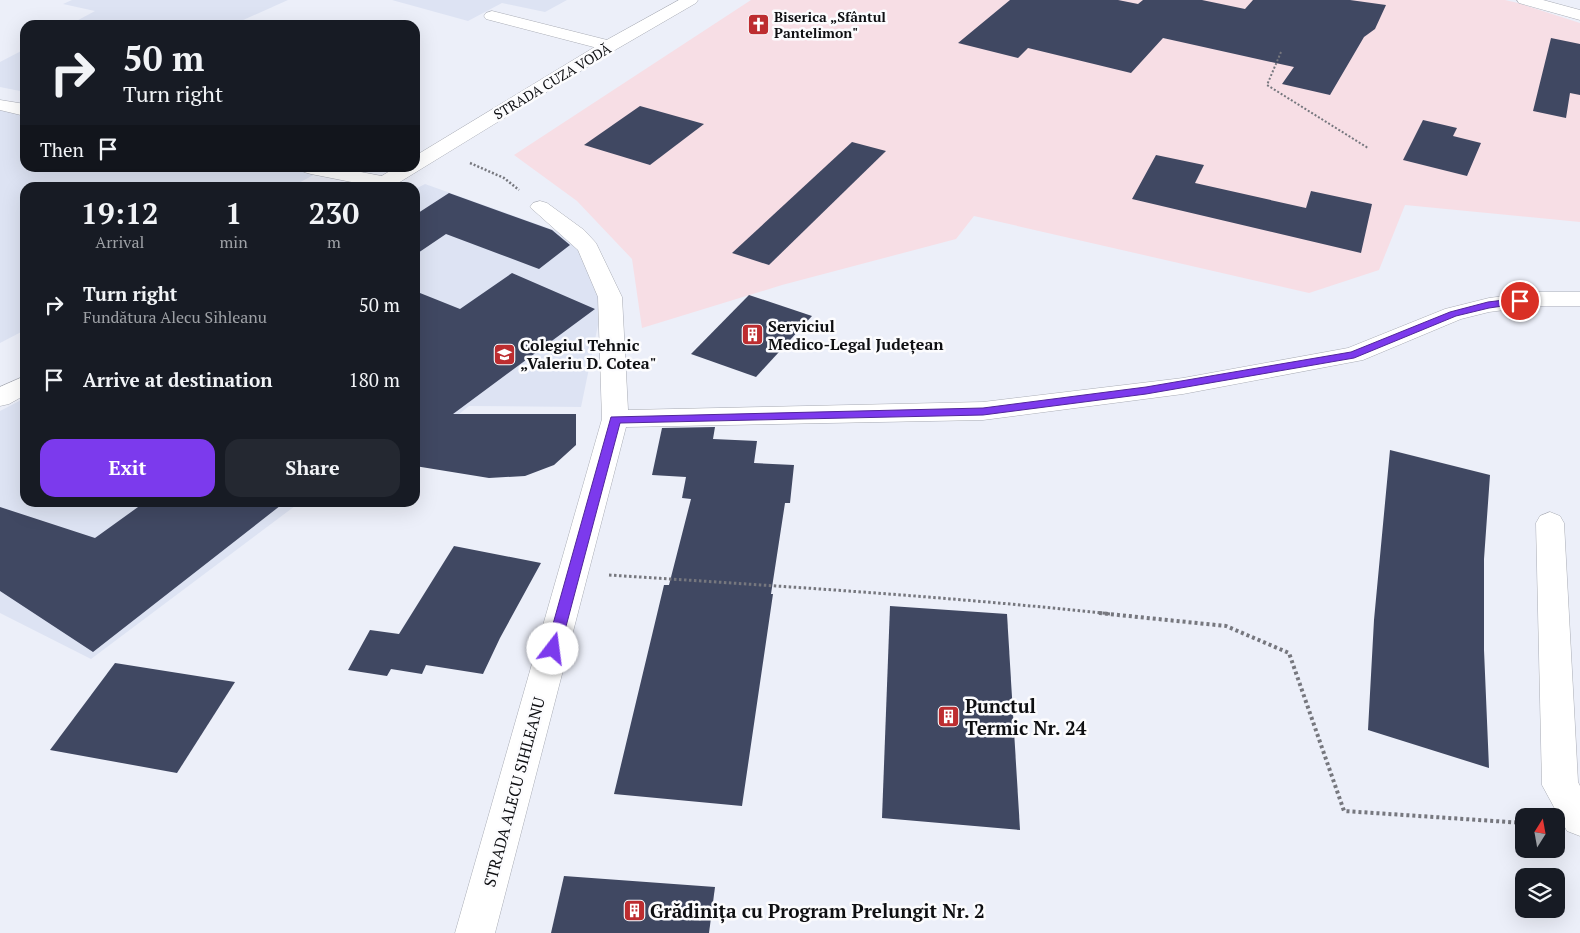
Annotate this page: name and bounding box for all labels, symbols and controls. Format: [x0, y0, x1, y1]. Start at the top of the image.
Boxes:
place label: Biserica „Sfântul Pantelimon" [774, 7, 886, 42]
church icon: Biserica „Sfântul Pantelimon" [746, 12, 770, 36]
text: 50 m [123, 35, 204, 81]
street label: STRADA CUZA VODĂ [490, 38, 615, 124]
icon: right [40, 40, 105, 105]
text: Turn right [123, 79, 223, 108]
icon: arrive [94, 135, 122, 163]
text: Then [40, 137, 84, 162]
text: 19:12 [81, 193, 159, 233]
text: 1 [225, 193, 242, 233]
text: 230 [308, 193, 359, 233]
text: Arrival [95, 231, 144, 253]
text: min [220, 231, 248, 253]
text: m [327, 231, 341, 253]
pin [1499, 280, 1541, 322]
text: Turn right [83, 281, 177, 306]
icon: arrive [1506, 287, 1534, 315]
icon: right [40, 291, 68, 319]
text: 50 m [359, 292, 400, 317]
text: Fundătura Alecu Sihleanu [83, 306, 267, 328]
place label: Serviciul Medico-Legal Județean [768, 315, 944, 355]
building icon: Serviciul Medico-Legal Județean [740, 323, 764, 347]
place label: Colegiul Tehnic „Valeriu D. Cotea" [520, 334, 656, 374]
school or university icon: Colegiul Tehnic „Valeriu D. Cotea" [492, 342, 516, 366]
icon: arrive [40, 366, 68, 394]
text: Arrive at destination [83, 367, 272, 392]
text: 180 m [349, 367, 400, 392]
button: Exit [40, 439, 215, 497]
button: Share [225, 439, 400, 497]
position arrow [526, 622, 578, 674]
place label: Punctul Termic Nr. 24 [965, 693, 1087, 740]
street label: STRADA ALECU SIHLEANU [478, 694, 550, 889]
building icon: Punctul Termic Nr. 24 [937, 704, 961, 728]
north arrow [1515, 808, 1565, 858]
map controls [1515, 808, 1565, 918]
button: layers [1515, 868, 1565, 918]
building icon: Grădinița cu Program Prelungit Nr. 2 [622, 898, 646, 922]
place label: Grădinița cu Program Prelungit Nr. 2 [650, 898, 985, 924]

